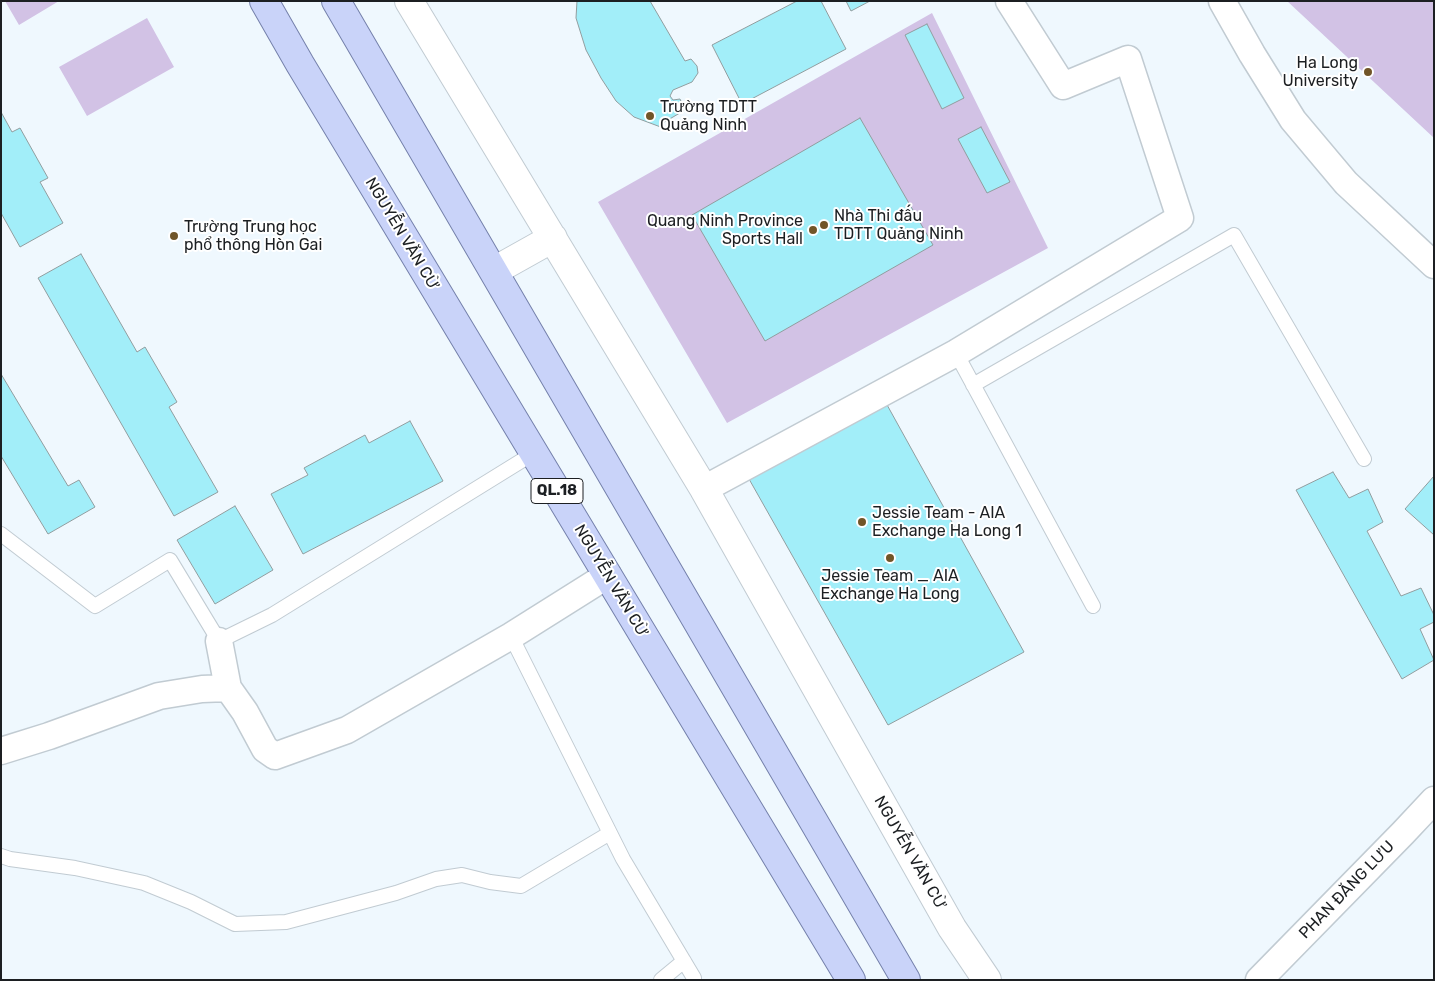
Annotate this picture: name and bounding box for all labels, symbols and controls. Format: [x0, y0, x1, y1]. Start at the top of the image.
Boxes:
place label: Ha Long University [1282, 53, 1358, 91]
marker: Ha Long University [1362, 66, 1374, 78]
place label: Trường TDTT Quảng Ninh [660, 97, 757, 135]
marker: Trường TDTT Quảng Ninh [644, 110, 656, 122]
street label: NGUYỄN VĂN CỪ [361, 174, 443, 294]
place label: Nhà Thi đấu TDTT Quảng Ninh [834, 206, 963, 244]
place label: Quang Ninh Province Sports Hall [647, 211, 803, 249]
place label: Trường Trung học phổ thông Hòn Gai [184, 217, 322, 255]
marker: Nhà Thi đấu TDTT Quảng Ninh [818, 219, 830, 231]
marker: Quang Ninh Province Sports Hall [807, 224, 819, 236]
marker: Trường Trung học phổ thông Hòn Gai [168, 230, 180, 242]
road number: QL.18 [531, 478, 583, 504]
place label: Jessie Team - AIA Exchange Ha Long 1 [872, 503, 1022, 541]
marker: Jessie Team - AIA Exchange Ha Long 1 [856, 516, 868, 528]
street label: NGUYỄN VĂN CỪ [570, 521, 652, 641]
marker: Jessie Team _ AIA Exchange Ha Long [884, 552, 896, 564]
place label: Jessie Team _ AIA Exchange Ha Long [820, 566, 960, 604]
street label: NGUYỄN VĂN CỪ [870, 793, 950, 913]
street label: PHAN ĐĂNG LƯU [1295, 837, 1399, 943]

